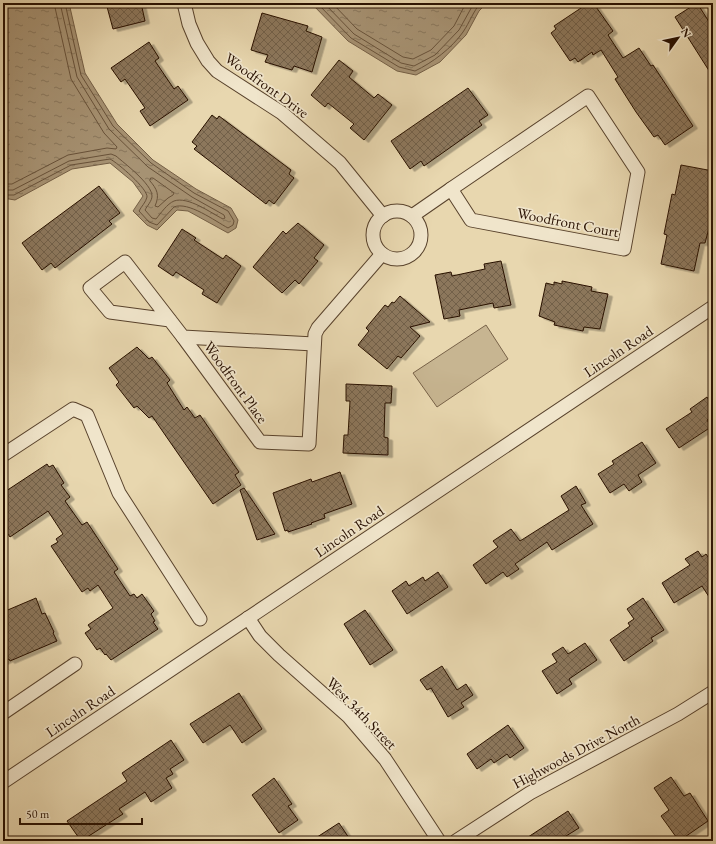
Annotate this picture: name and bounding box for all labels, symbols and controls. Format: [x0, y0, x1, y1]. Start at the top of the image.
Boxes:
north arrow [658, 18, 698, 58]
text: N [678, 25, 695, 40]
street label: Woodfront Drive [221, 48, 313, 122]
street label: Woodfront Court [516, 203, 621, 241]
street label: Lincoln Road [580, 321, 657, 381]
street label: Woodfront Place [200, 337, 272, 427]
street label: Lincoln Road [311, 501, 388, 561]
street label: West 34th Street [323, 673, 401, 753]
street label: Lincoln Road [42, 681, 119, 741]
street label: Highwoods Drive North [509, 709, 643, 793]
scale bar [20, 800, 142, 826]
text: 50 m [26, 806, 50, 822]

